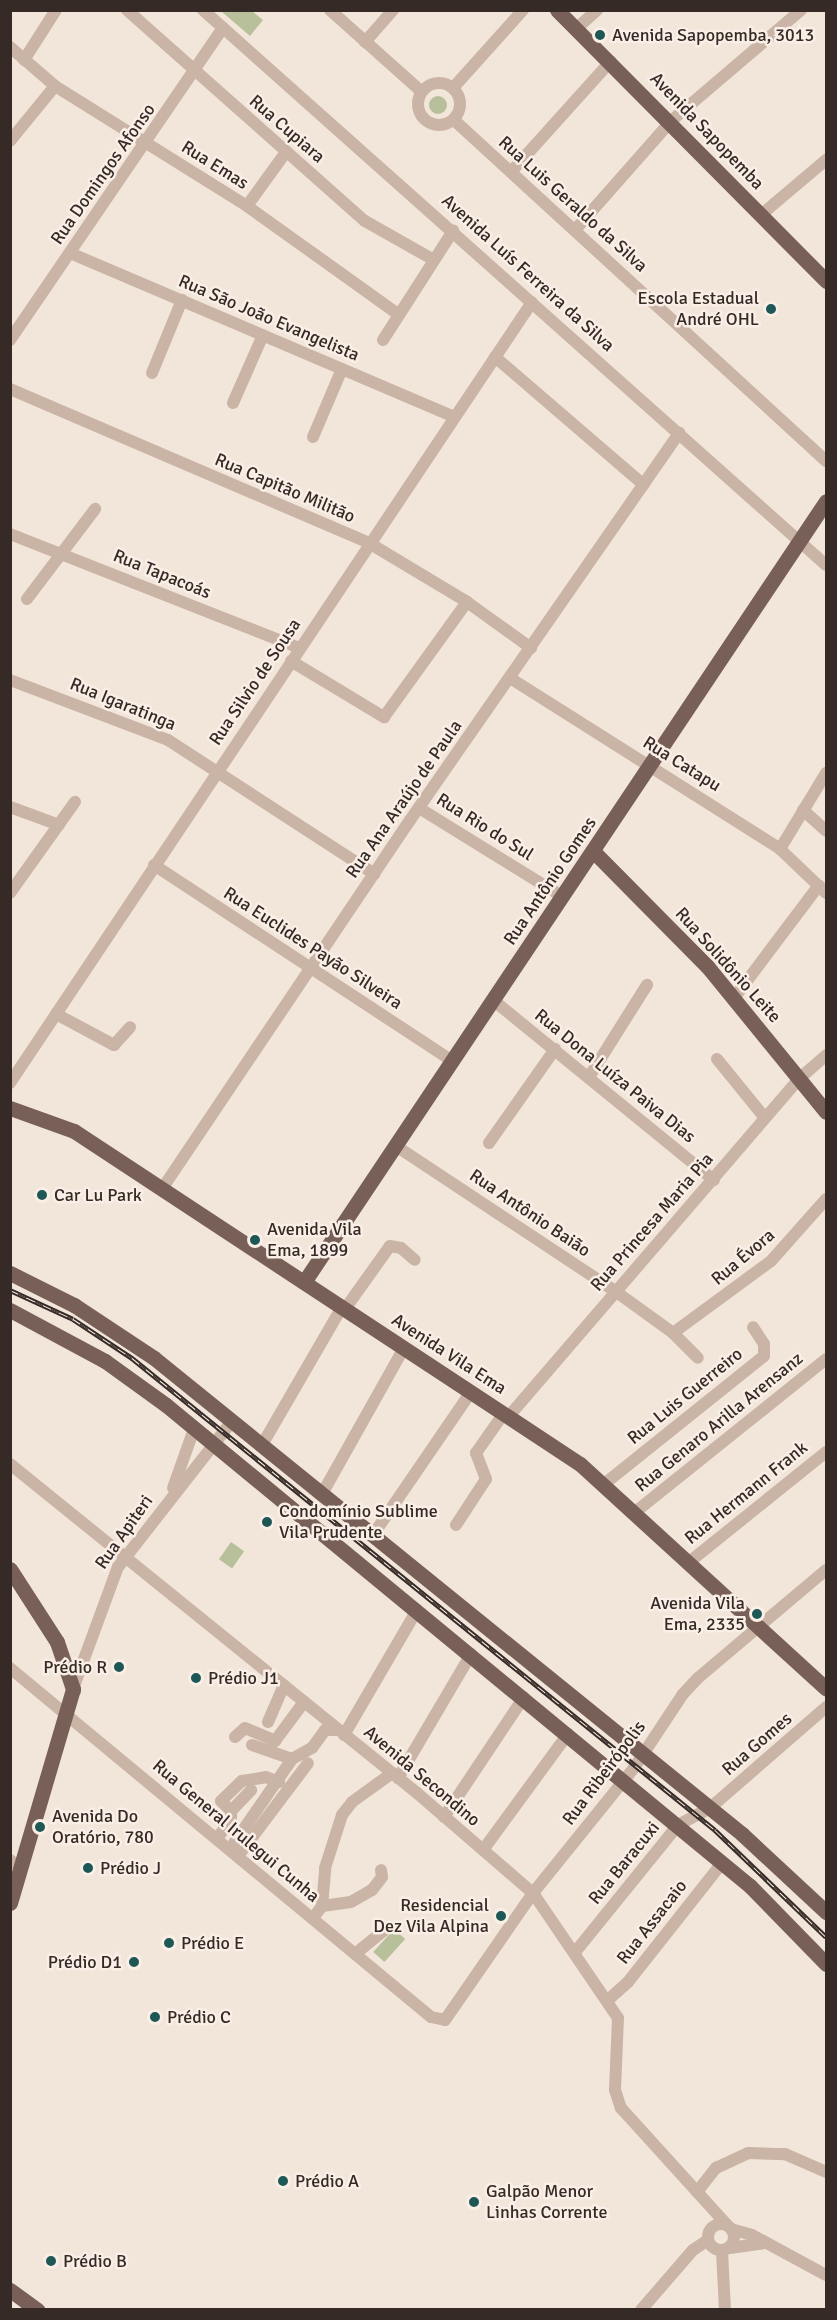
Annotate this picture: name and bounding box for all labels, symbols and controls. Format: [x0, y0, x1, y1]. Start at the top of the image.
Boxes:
place label: Avenida Sapopemba, 3013 [612, 24, 814, 46]
marker: Avenida Sapopemba, 3013 [593, 28, 607, 42]
street label: Avenida Sapopemba [646, 68, 768, 194]
street label: Rua Cupiara [245, 90, 329, 168]
street label: Rua Domingos Afonso [46, 99, 160, 249]
street label: Rua Luis Geraldo da Silva [494, 131, 652, 277]
street label: Rua Emas [178, 136, 252, 194]
street label: Avenida Luís Ferreira da Silva [437, 190, 619, 356]
street label: Rua São João Evangelista [175, 270, 363, 366]
place label: Escola Estadual André OHL [638, 288, 759, 330]
marker: Escola Estadual André OHL [764, 302, 778, 316]
street label: Rua Capitão Militão [212, 449, 358, 527]
street label: Rua Tapacoás [110, 545, 214, 603]
street label: Rua Silvio de Sousa [205, 615, 305, 749]
street label: Rua Igaratinga [67, 673, 179, 735]
street label: Rua Ana Araújo de Paula [341, 716, 467, 882]
street label: Rua Catapu [639, 732, 725, 796]
street label: Rua Rio do Sul [432, 789, 538, 865]
street label: Rua Antônio Gomes [499, 813, 601, 949]
street label: Rua Euclides Payão Silveira [220, 882, 406, 1014]
street label: Rua Solidônio Leite [671, 903, 785, 1027]
street label: Rua Dona Luíza Paiva Dias [530, 1005, 700, 1147]
street label: Rua Princesa Maria Pia [586, 1148, 718, 1296]
street label: Rua Antônio Baião [466, 1165, 594, 1261]
place label: Car Lu Park [54, 1184, 142, 1206]
marker: Car Lu Park [35, 1188, 49, 1202]
place label: Avenida Vila Ema, 1899 [267, 1219, 362, 1262]
street label: Rua Évora [707, 1224, 779, 1290]
marker: Avenida Vila Ema, 1899 [248, 1233, 262, 1247]
street label: Avenida Vila Ema [388, 1309, 510, 1399]
street label: Rua Luis Guerreiro [623, 1343, 747, 1449]
street label: Rua Genaro Arilla Arensanz [631, 1348, 807, 1496]
street label: Rua Hermann Frank [680, 1437, 812, 1549]
street label: Rua Apiteri [91, 1491, 157, 1573]
place label: Condomínio Sublime Vila Prudente [279, 1501, 438, 1544]
marker: Condomínio Sublime Vila Prudente [260, 1515, 274, 1529]
place label: Avenida Vila Ema, 2335 [650, 1593, 745, 1636]
marker: Avenida Vila Ema, 2335 [750, 1607, 764, 1621]
place label: Prédio R [43, 1656, 107, 1678]
marker: Prédio R [112, 1660, 126, 1674]
place label: Prédio J1 [208, 1667, 279, 1689]
marker: Prédio J1 [189, 1671, 203, 1685]
street label: Rua Gomes [718, 1708, 796, 1780]
street label: Rua Ribeirópolis [558, 1717, 650, 1829]
street label: Avenida Secondino [359, 1721, 485, 1831]
street label: Rua General Irulegui Cunha [148, 1755, 324, 1907]
place label: Avenida Do Oratório, 780 [52, 1806, 154, 1848]
street label: Rua Baracuxi [584, 1817, 664, 1909]
marker: Avenida Do Oratório, 780 [33, 1820, 47, 1834]
place label: Prédio J [100, 1857, 161, 1879]
marker: Prédio J [81, 1861, 95, 1875]
street label: Rua Assacaio [612, 1876, 692, 1968]
place label: Residencial Dez Vila Alpina [373, 1895, 489, 1938]
marker: Residencial Dez Vila Alpina [494, 1909, 508, 1923]
place label: Prédio E [181, 1932, 244, 1954]
marker: Prédio E [162, 1936, 176, 1950]
place label: Prédio D1 [48, 1951, 122, 1973]
marker: Prédio D1 [127, 1955, 141, 1969]
place label: Prédio C [167, 2006, 231, 2028]
marker: Prédio C [148, 2010, 162, 2024]
place label: Prédio A [295, 2170, 359, 2192]
marker: Prédio A [276, 2174, 290, 2188]
place label: Galpão Menor Linhas Corrente [486, 2181, 607, 2224]
marker: Galpão Menor Linhas Corrente [467, 2195, 481, 2209]
place label: Prédio B [63, 2250, 127, 2272]
marker: Prédio B [44, 2254, 58, 2268]

